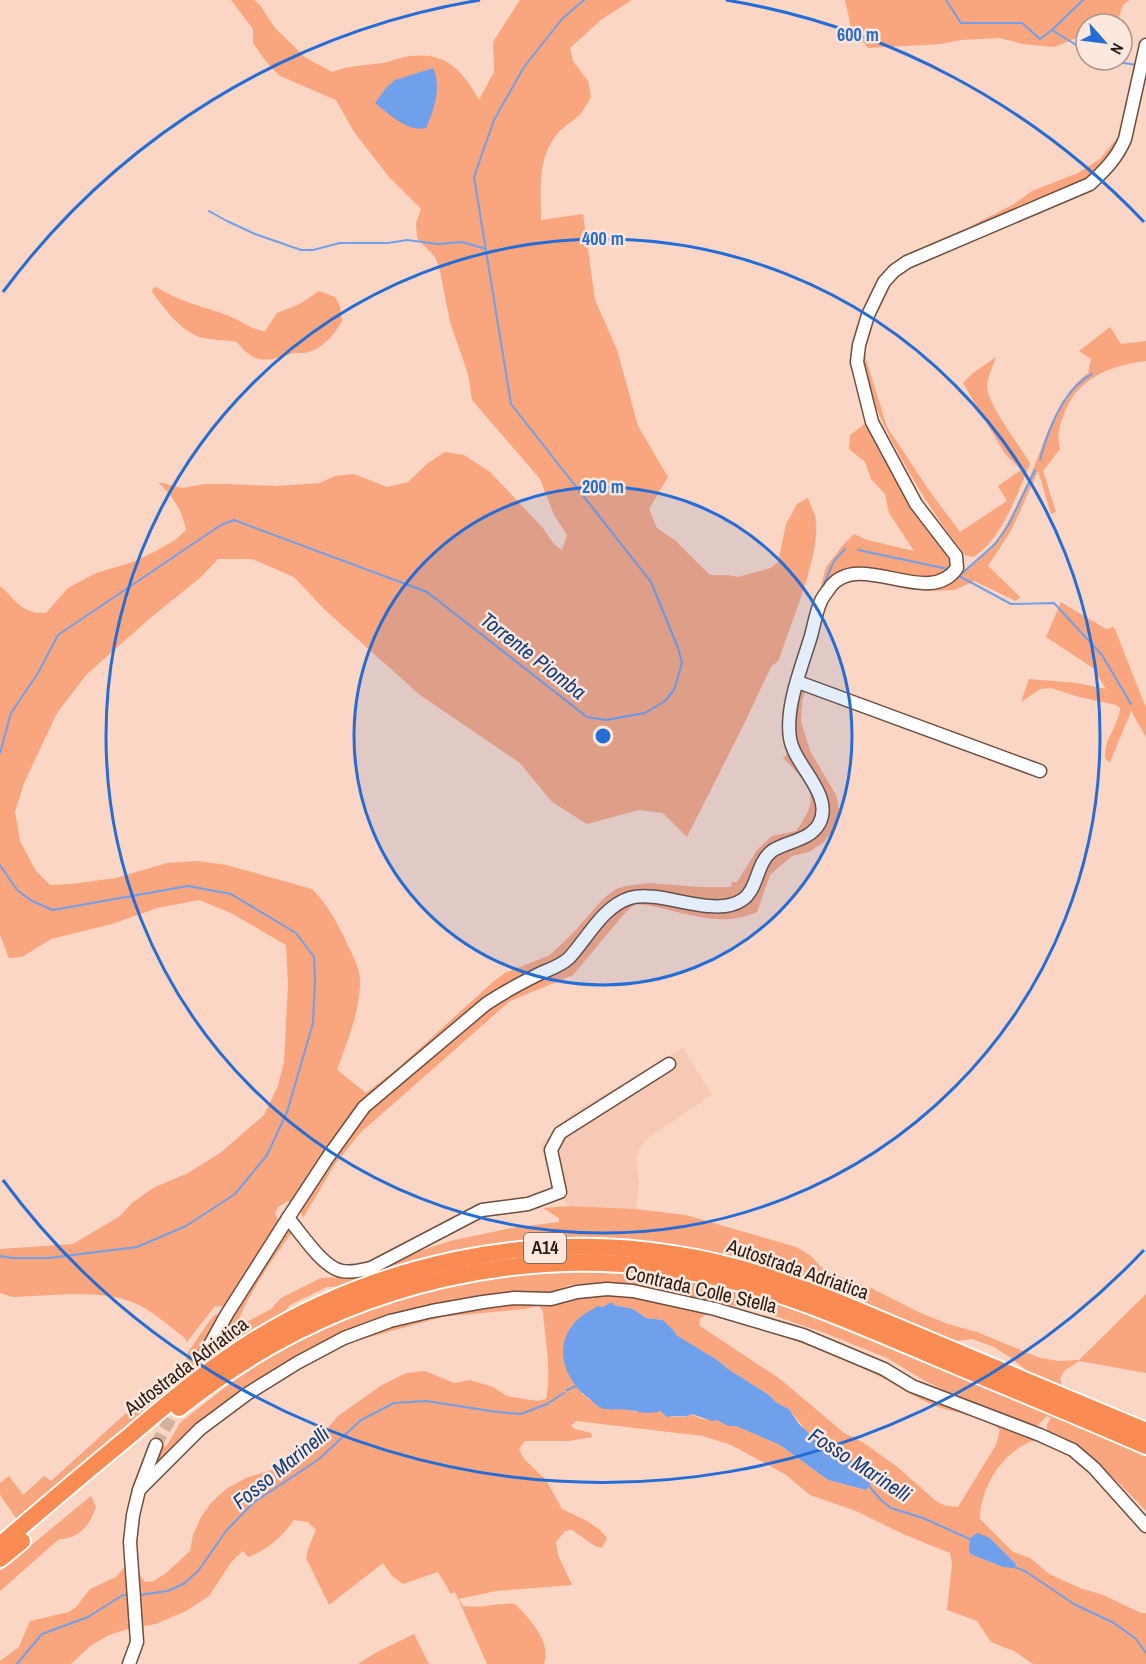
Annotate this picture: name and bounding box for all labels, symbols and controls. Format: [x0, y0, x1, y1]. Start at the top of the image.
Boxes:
north arrow [1074, 12, 1134, 72]
text: 600 m [837, 22, 879, 47]
text: N [1105, 40, 1129, 58]
text: 400 m [582, 226, 624, 251]
text: 200 m [582, 474, 624, 499]
water label: Torrente Piomba [474, 605, 592, 706]
centre of rings [593, 726, 613, 746]
street label: Autostrada Adriatica [723, 1231, 873, 1305]
road number: A14 [524, 1233, 566, 1263]
street label: Contrada Colle Stella [623, 1258, 780, 1319]
street label: Autostrada Adriatica [117, 1310, 253, 1422]
water label: Fosso Marinelli [226, 1419, 335, 1516]
water label: Fosso Marinelli [803, 1421, 917, 1509]

